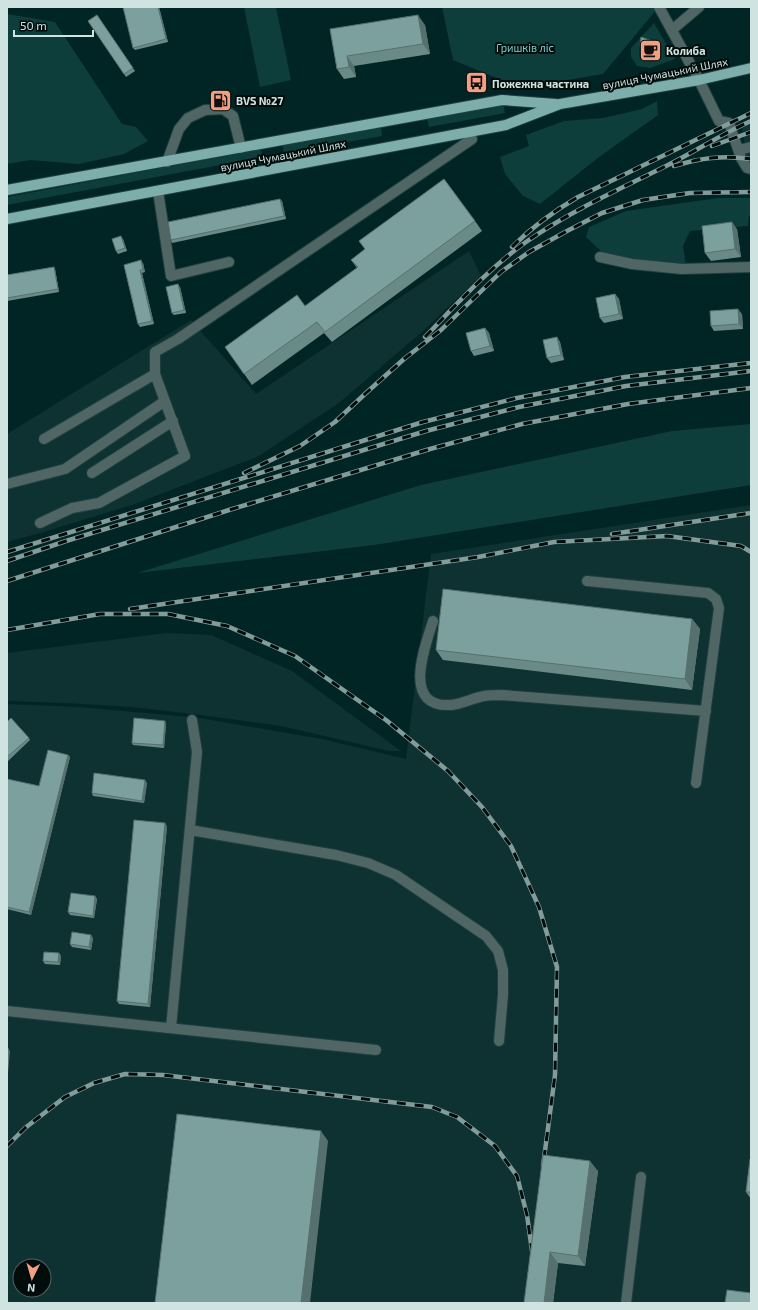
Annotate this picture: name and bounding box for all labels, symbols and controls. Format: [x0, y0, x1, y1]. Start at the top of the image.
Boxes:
scale bar [14, 12, 93, 38]
text: 50 m [20, 18, 47, 32]
cafe icon: Колиба [638, 37, 664, 63]
park label: Гришків ліс [496, 41, 554, 54]
place label: Колиба [666, 44, 705, 57]
street label: вулиця Чумацький Шлях [601, 54, 729, 93]
bus stop icon: Пожежна частина [463, 70, 489, 96]
place label: Пожежна частина [492, 77, 589, 90]
fuel station icon: BVS №27 [207, 87, 233, 113]
place label: BVS №27 [236, 94, 283, 107]
street label: вулиця Чумацький Шлях [219, 136, 347, 175]
north arrow [12, 1258, 52, 1298]
text: N [27, 1282, 36, 1295]

